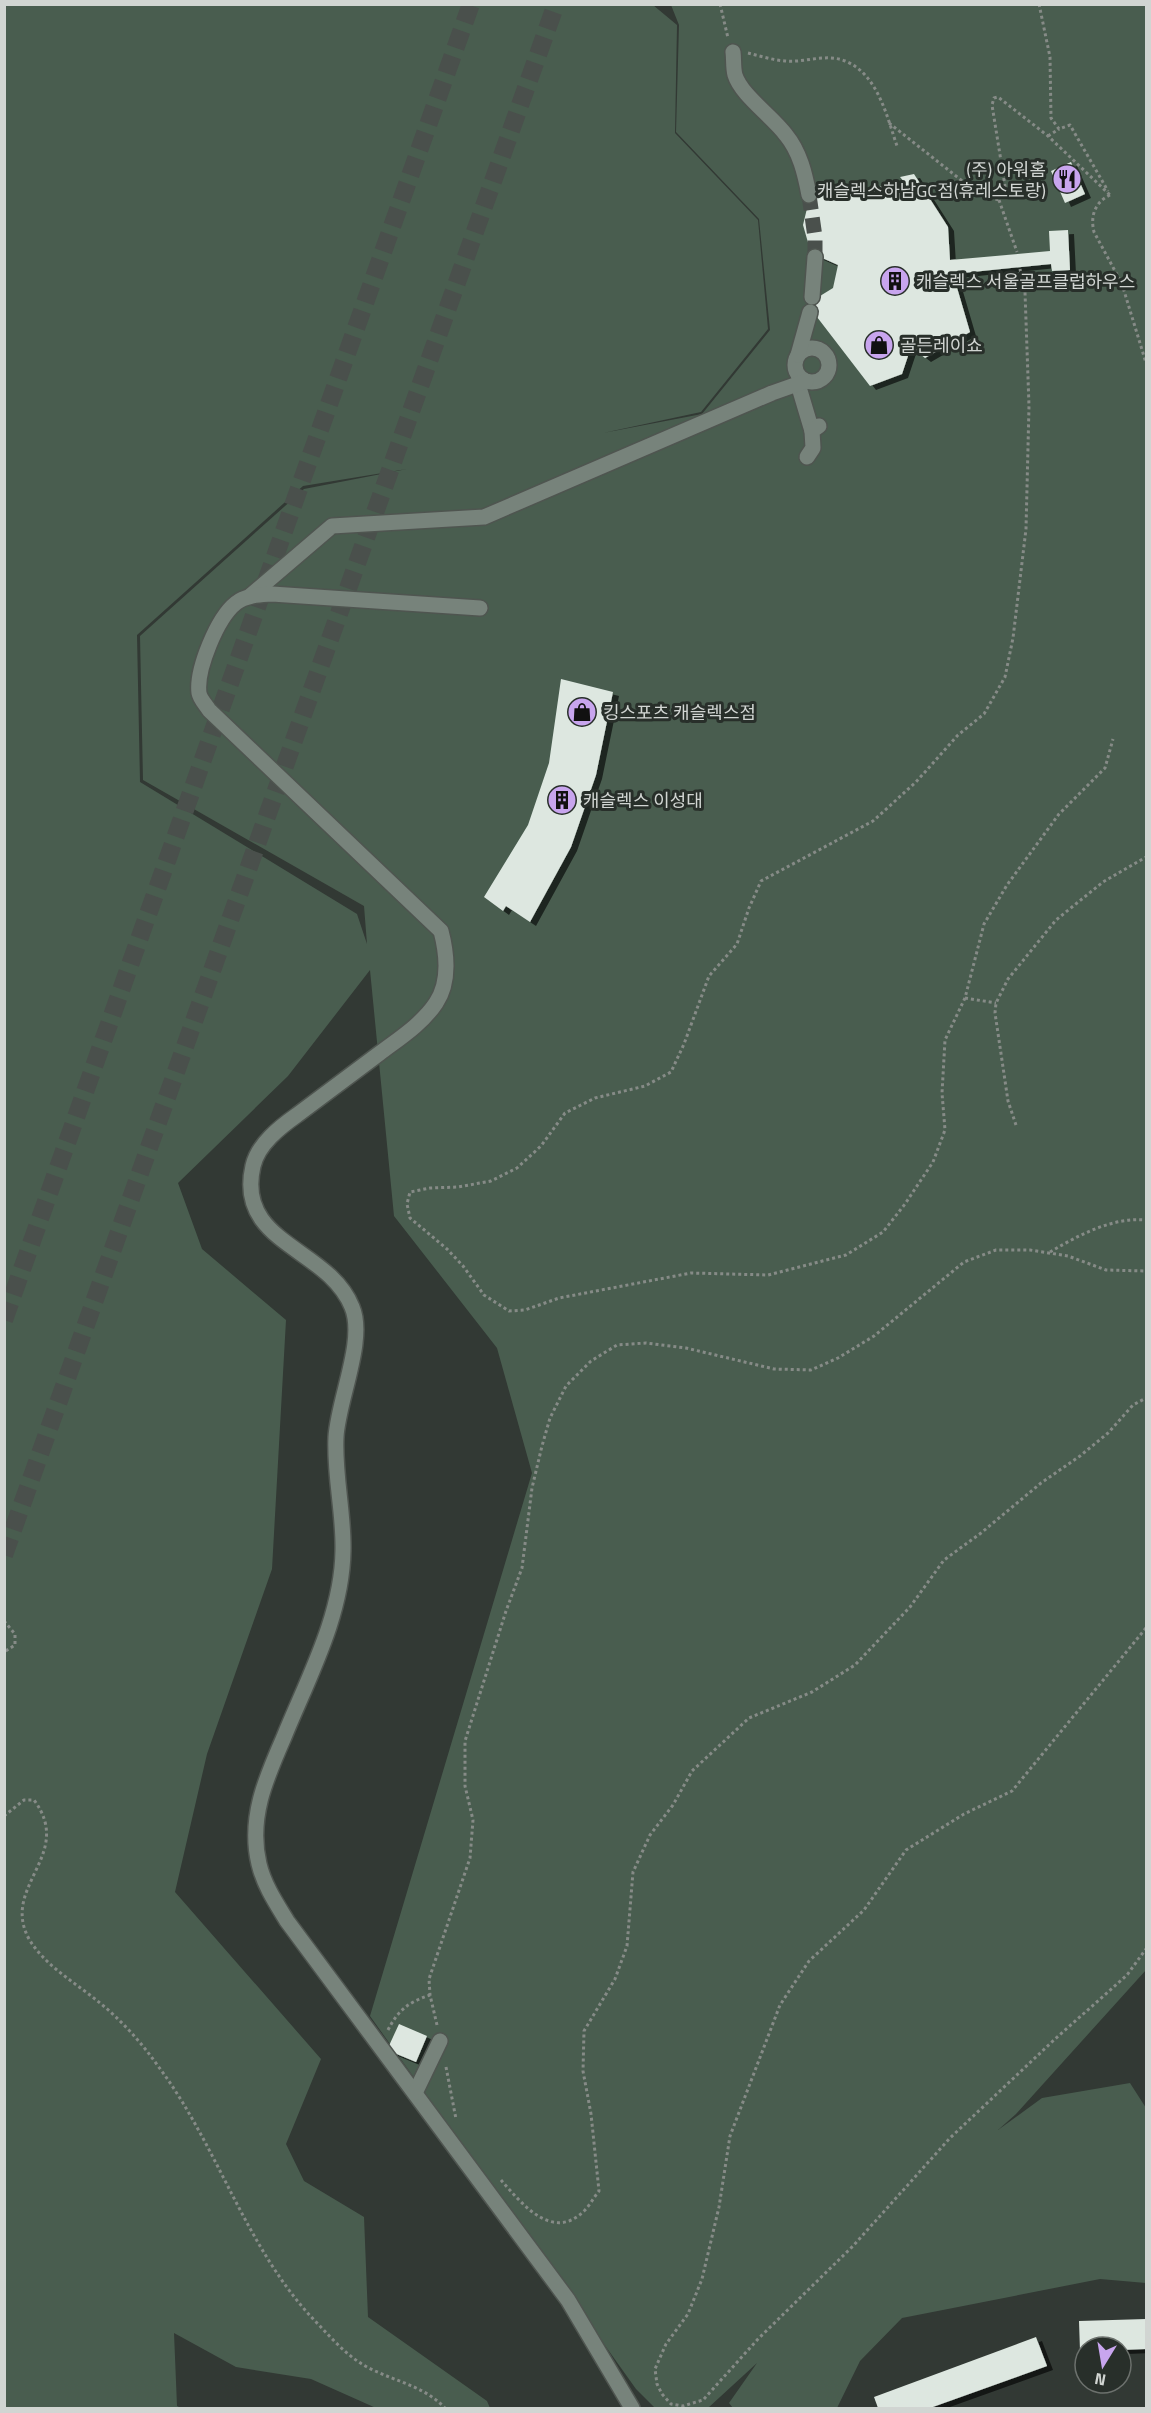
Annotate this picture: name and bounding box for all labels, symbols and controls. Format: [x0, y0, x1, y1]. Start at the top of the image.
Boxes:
place label: (주) 아워홈 캐슬렉스하남GC점(휴레스토랑) [817, 156, 1046, 204]
restaurant icon: (주) 아워홈 캐슬렉스하남GC점(휴레스토랑) [1051, 163, 1083, 195]
building icon: 캐슬렉스 서울골프클럽하우스 [879, 265, 911, 297]
place label: 캐슬렉스 서울골프클럽하우스 [916, 268, 1135, 295]
shop icon: 골든레이쇼 [863, 329, 895, 361]
place label: 골든레이쇼 [900, 332, 983, 359]
shop icon: 킹스포츠 캐슬렉스점 [566, 696, 598, 728]
place label: 킹스포츠 캐슬렉스점 [603, 699, 756, 726]
building icon: 캐슬렉스 이성대 [546, 784, 578, 816]
place label: 캐슬렉스 이성대 [583, 787, 703, 814]
north arrow [1073, 2335, 1133, 2395]
text: N [1092, 2367, 1108, 2393]

